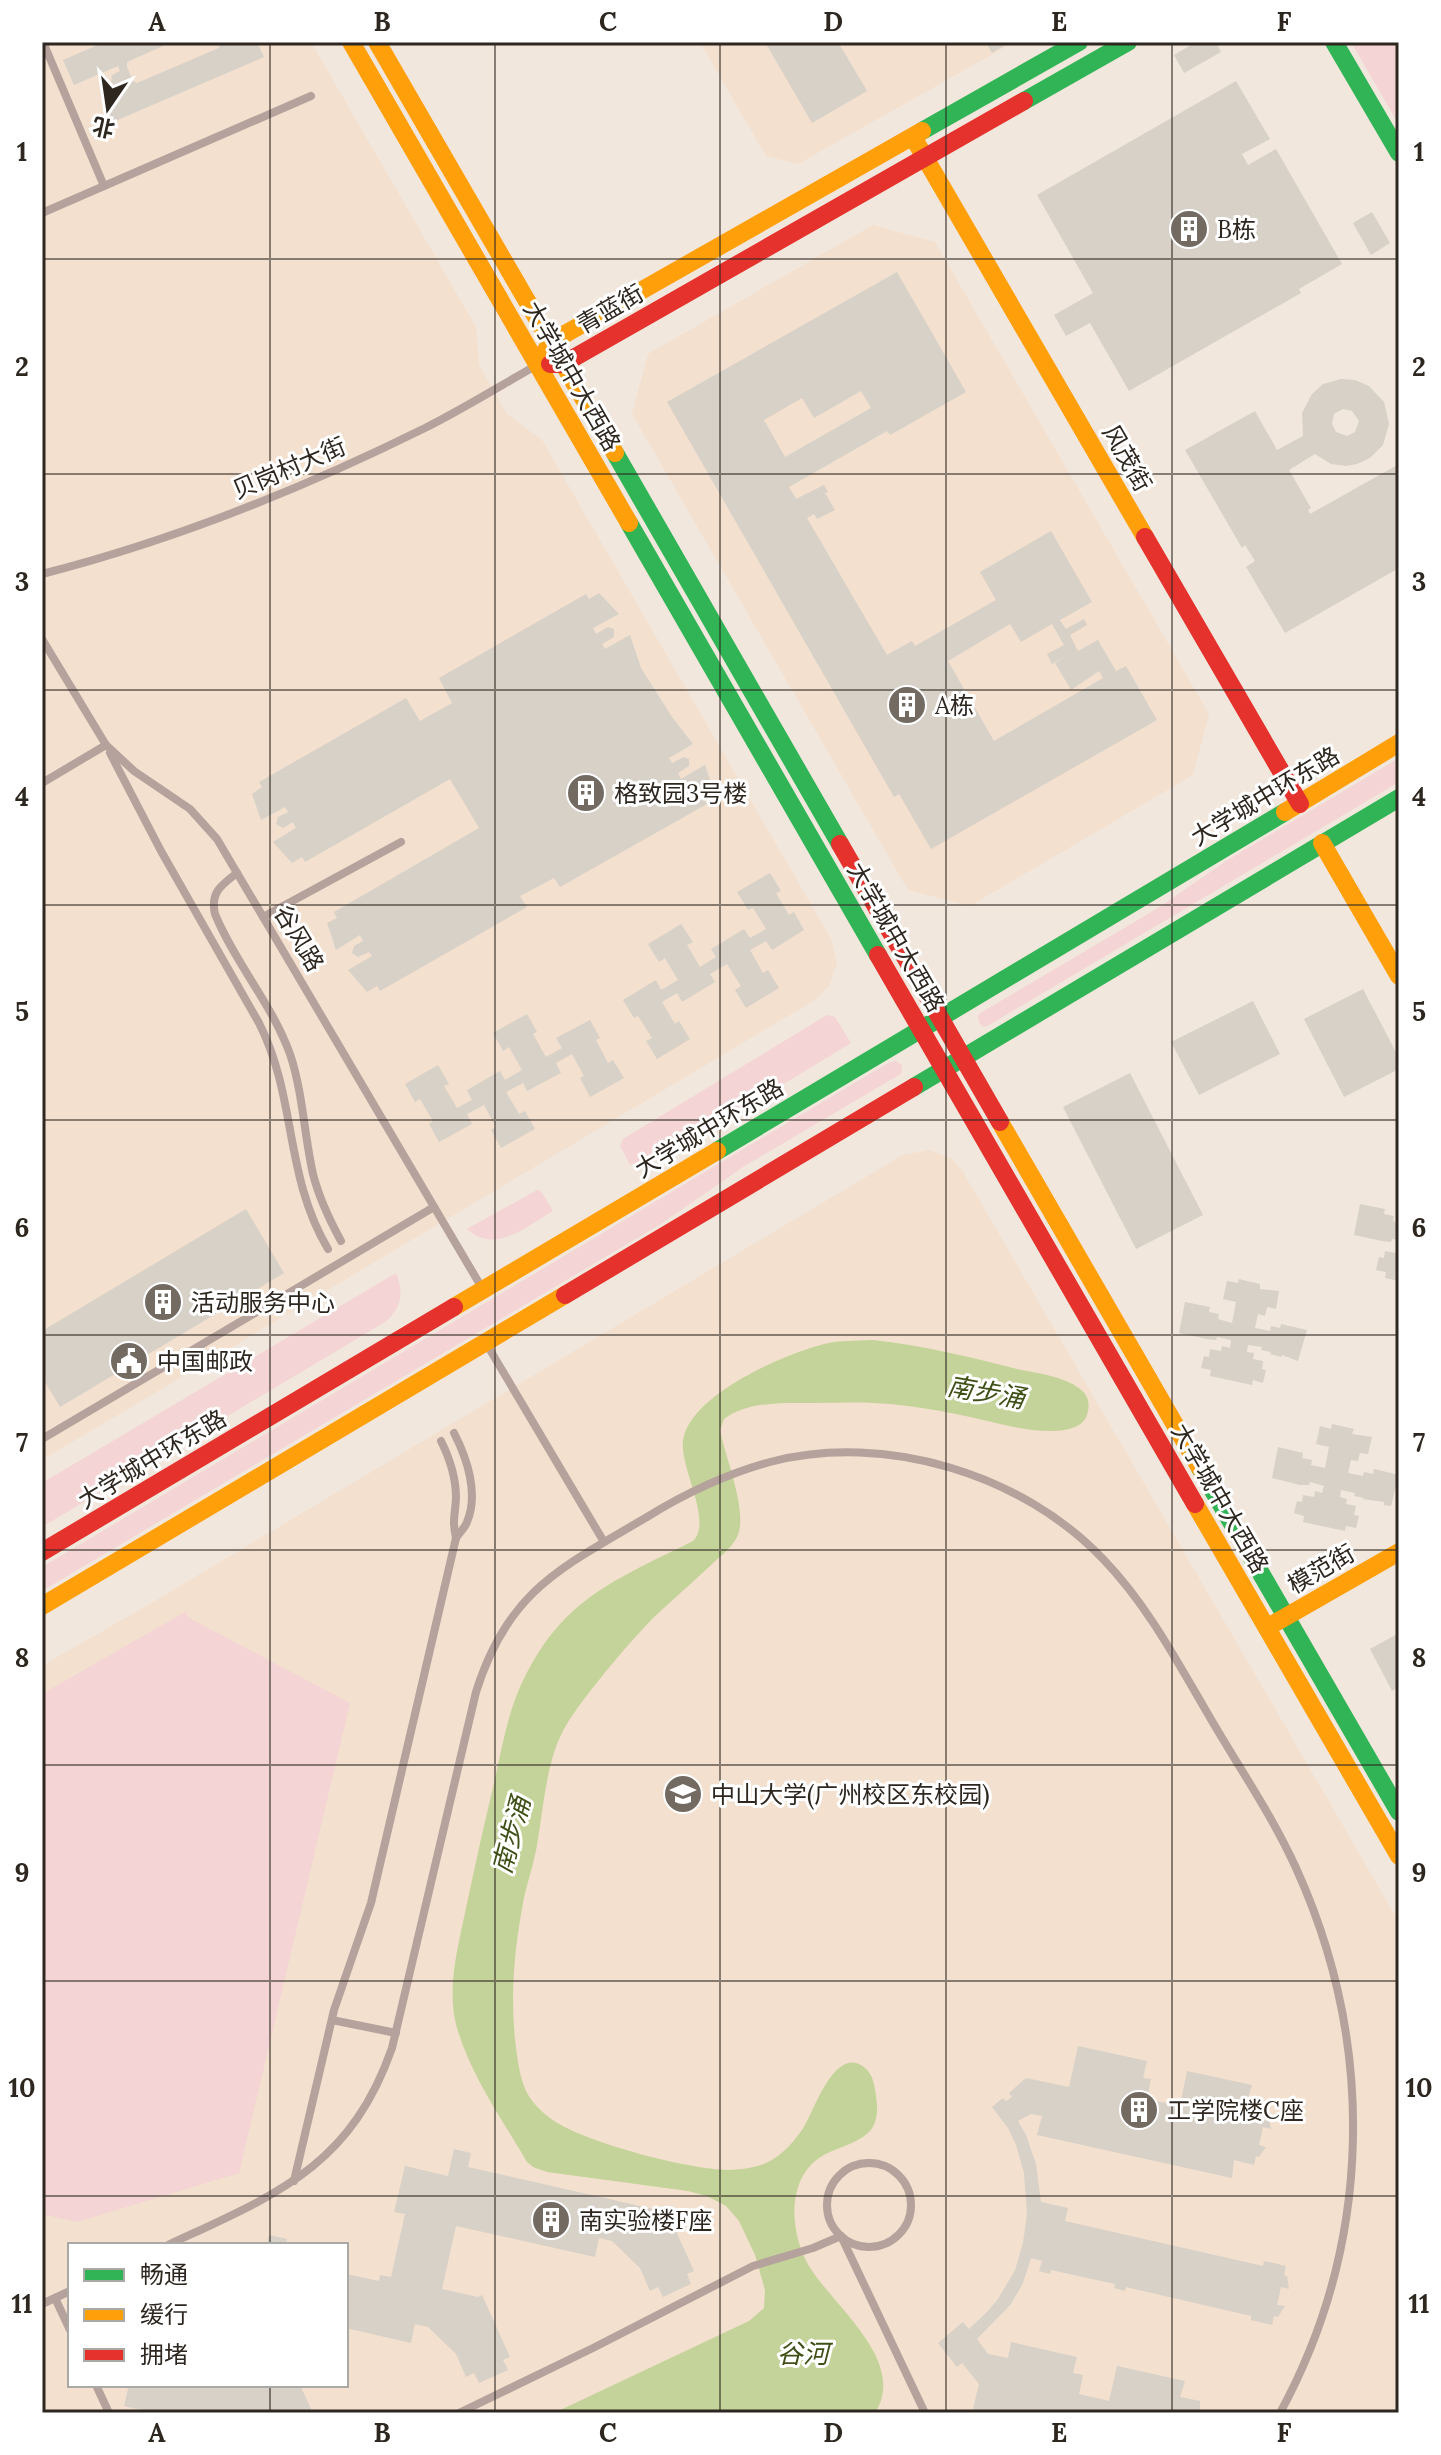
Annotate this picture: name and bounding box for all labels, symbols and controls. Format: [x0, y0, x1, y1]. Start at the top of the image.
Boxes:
text: A [148, 5, 166, 38]
text: B [373, 5, 391, 38]
text: C [599, 5, 617, 38]
text: D [823, 5, 843, 38]
text: E [1051, 5, 1067, 38]
text: F [1277, 5, 1292, 38]
north arrow [68, 68, 148, 148]
text: 北 [90, 111, 117, 144]
text: 1 [17, 135, 27, 168]
text: 1 [1414, 135, 1424, 168]
building icon: B栋 [1168, 208, 1210, 250]
place label: B栋 [1217, 214, 1256, 245]
street label: 青蓝街 [571, 278, 649, 340]
street label: 大学城中大西路 [517, 296, 627, 456]
text: 2 [15, 350, 29, 383]
text: 2 [1412, 350, 1426, 383]
street label: 风茂街 [1096, 419, 1158, 497]
street label: 贝岗村大街 [228, 430, 350, 506]
text: 3 [15, 565, 29, 598]
text: 3 [1412, 565, 1426, 598]
building icon: A栋 [886, 684, 928, 726]
place label: A栋 [934, 690, 974, 721]
street label: 大学城中环东路 [1185, 739, 1345, 853]
building icon: 格致园3号楼 [565, 772, 607, 814]
place label: 格致园3号楼 [614, 778, 747, 809]
text: 4 [15, 780, 29, 813]
text: 4 [1412, 780, 1426, 813]
street label: 大学城中大西路 [841, 857, 951, 1017]
street label: 谷风路 [267, 899, 331, 977]
text: 5 [15, 995, 29, 1028]
text: 5 [1412, 995, 1426, 1028]
street label: 大学城中环东路 [629, 1071, 789, 1185]
text: 6 [15, 1211, 29, 1244]
text: 6 [1412, 1211, 1426, 1244]
building icon: 活动服务中心 [142, 1281, 184, 1323]
place label: 活动服务中心 [191, 1287, 335, 1318]
public building icon: 中国邮政 [108, 1340, 150, 1382]
place label: 中国邮政 [157, 1346, 253, 1377]
water label: 南步涌 [945, 1369, 1030, 1416]
street label: 大学城中环东路 [72, 1402, 232, 1516]
street label: 大学城中大西路 [1165, 1418, 1275, 1578]
text: 7 [16, 1426, 28, 1459]
text: 7 [1413, 1426, 1425, 1459]
street label: 模范街 [1282, 1538, 1360, 1600]
text: 8 [15, 1641, 29, 1674]
text: 8 [1412, 1641, 1426, 1674]
school or university icon: 中山大学(广州校区东校园) [662, 1773, 704, 1815]
place label: 中山大学(广州校区东校园) [711, 1779, 990, 1810]
water label: 南步涌 [485, 1790, 538, 1877]
text: 9 [15, 1856, 29, 1889]
text: 9 [1412, 1856, 1426, 1889]
text: 10 [8, 2071, 36, 2104]
text: 10 [1405, 2071, 1433, 2104]
building icon: 工学院楼C座 [1118, 2089, 1160, 2131]
place label: 工学院楼C座 [1167, 2095, 1304, 2126]
building icon: 南实验楼F座 [530, 2199, 572, 2241]
place label: 南实验楼F座 [579, 2205, 712, 2236]
legend [68, 2243, 348, 2387]
text: 畅通 [140, 2259, 188, 2290]
text: 11 [11, 2287, 33, 2320]
text: 11 [1408, 2287, 1430, 2320]
text: 缓行 [140, 2299, 188, 2330]
water label: 谷河 [777, 2337, 834, 2370]
text: 拥堵 [140, 2339, 188, 2370]
text: A [148, 2416, 166, 2449]
text: B [373, 2416, 391, 2449]
text: C [599, 2416, 617, 2449]
text: D [823, 2416, 843, 2449]
text: E [1051, 2416, 1067, 2449]
text: F [1277, 2416, 1292, 2449]

